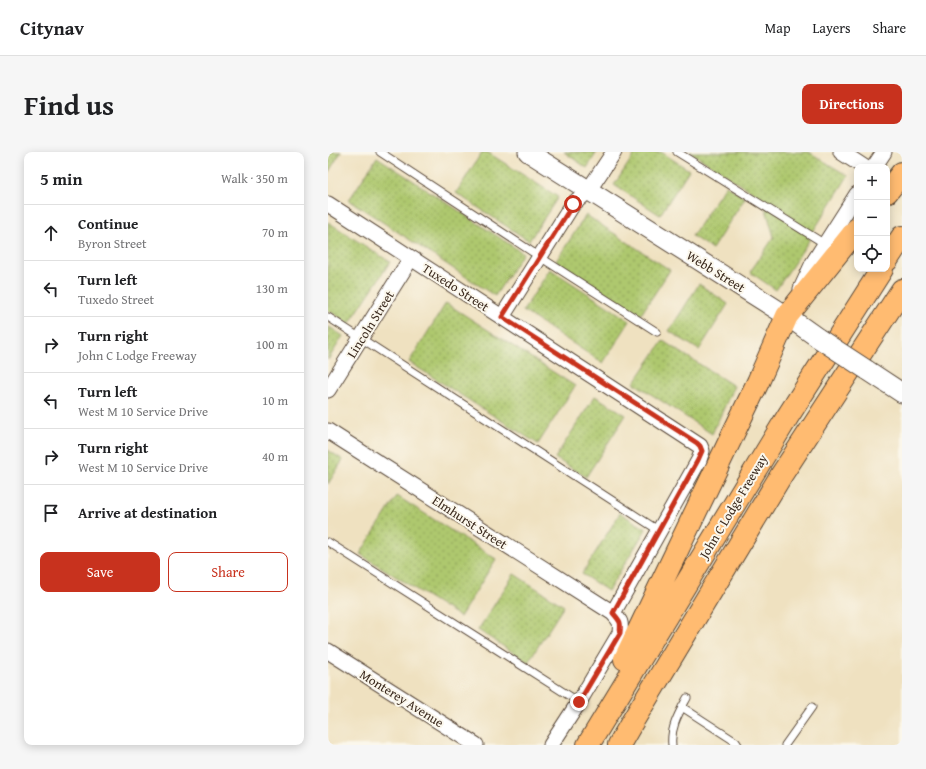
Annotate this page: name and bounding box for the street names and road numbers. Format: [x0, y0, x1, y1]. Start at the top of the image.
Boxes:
street label: Webb Street [683, 246, 749, 297]
street label: Tuxedo Street [419, 259, 493, 316]
street label: Lincoln Street [342, 286, 399, 362]
street label: John C Lodge Freeway [694, 450, 772, 564]
street label: Elmhurst Street [428, 491, 511, 554]
street label: Monterey Avenue [356, 665, 447, 732]

